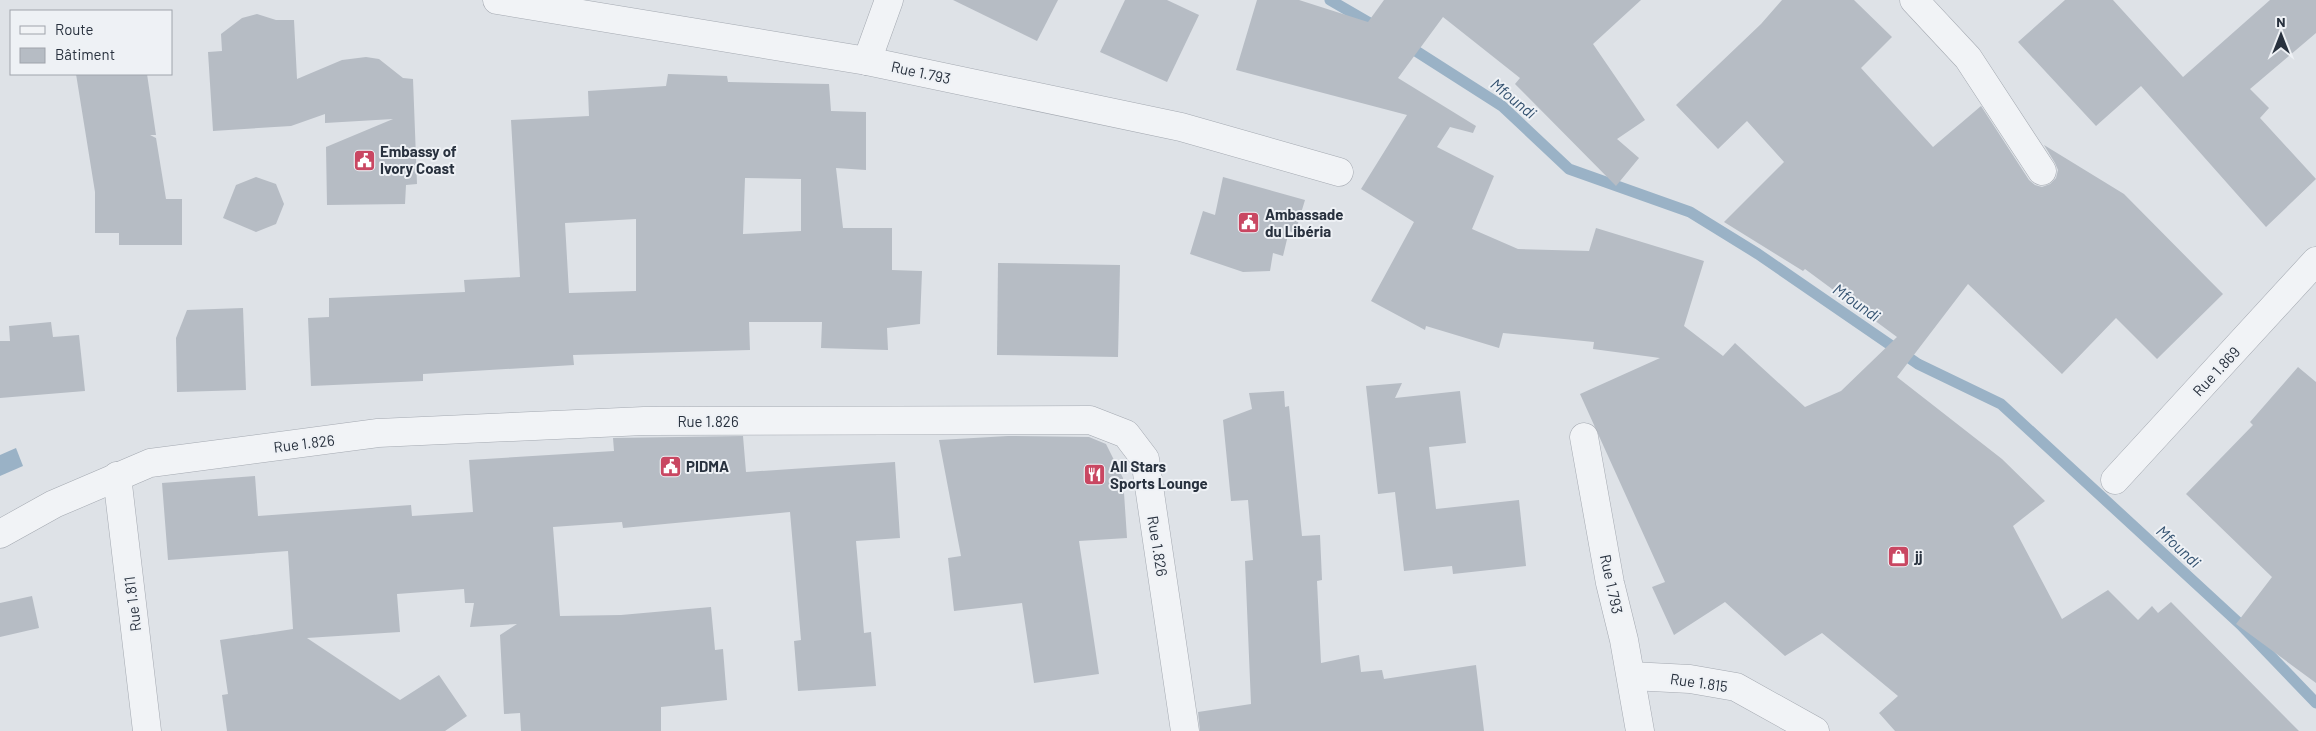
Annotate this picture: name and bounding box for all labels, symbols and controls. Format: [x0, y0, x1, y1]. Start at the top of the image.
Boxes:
legend [10, 10, 172, 75]
north arrow [2256, 10, 2306, 60]
text: N [2276, 13, 2286, 30]
text: Route [55, 20, 94, 38]
text: Bâtiment [55, 45, 115, 63]
street label: Rue 1.793 [890, 57, 952, 87]
water label: Mfoundi [1487, 74, 1541, 122]
place label: Embassy of Ivory Coast [380, 142, 457, 177]
public building icon: Embassy of Ivory Coast [352, 148, 376, 172]
place label: Ambassade du Libéria [1265, 205, 1344, 240]
public building icon: Ambassade du Libéria [1237, 211, 1261, 235]
water label: Mfoundi [1830, 279, 1884, 325]
street label: Rue 1.869 [2189, 343, 2243, 399]
street label: Rue 1.826 [677, 412, 739, 430]
street label: Rue 1.826 [273, 430, 335, 456]
public building icon: PIDMA [658, 454, 682, 478]
place label: PIDMA [686, 457, 729, 475]
place label: All Stars Sports Lounge [1110, 457, 1208, 492]
restaurant icon: All Stars Sports Lounge [1082, 463, 1106, 487]
street label: Rue 1.826 [1144, 514, 1172, 578]
water label: Mfoundi [2153, 521, 2205, 571]
shop icon: jj [1887, 544, 1911, 568]
place label: jj [1914, 547, 1923, 565]
street label: Rue 1.793 [1597, 553, 1627, 615]
street label: Rue 1.811 [120, 575, 144, 633]
street label: Rue 1.815 [1669, 669, 1729, 695]

